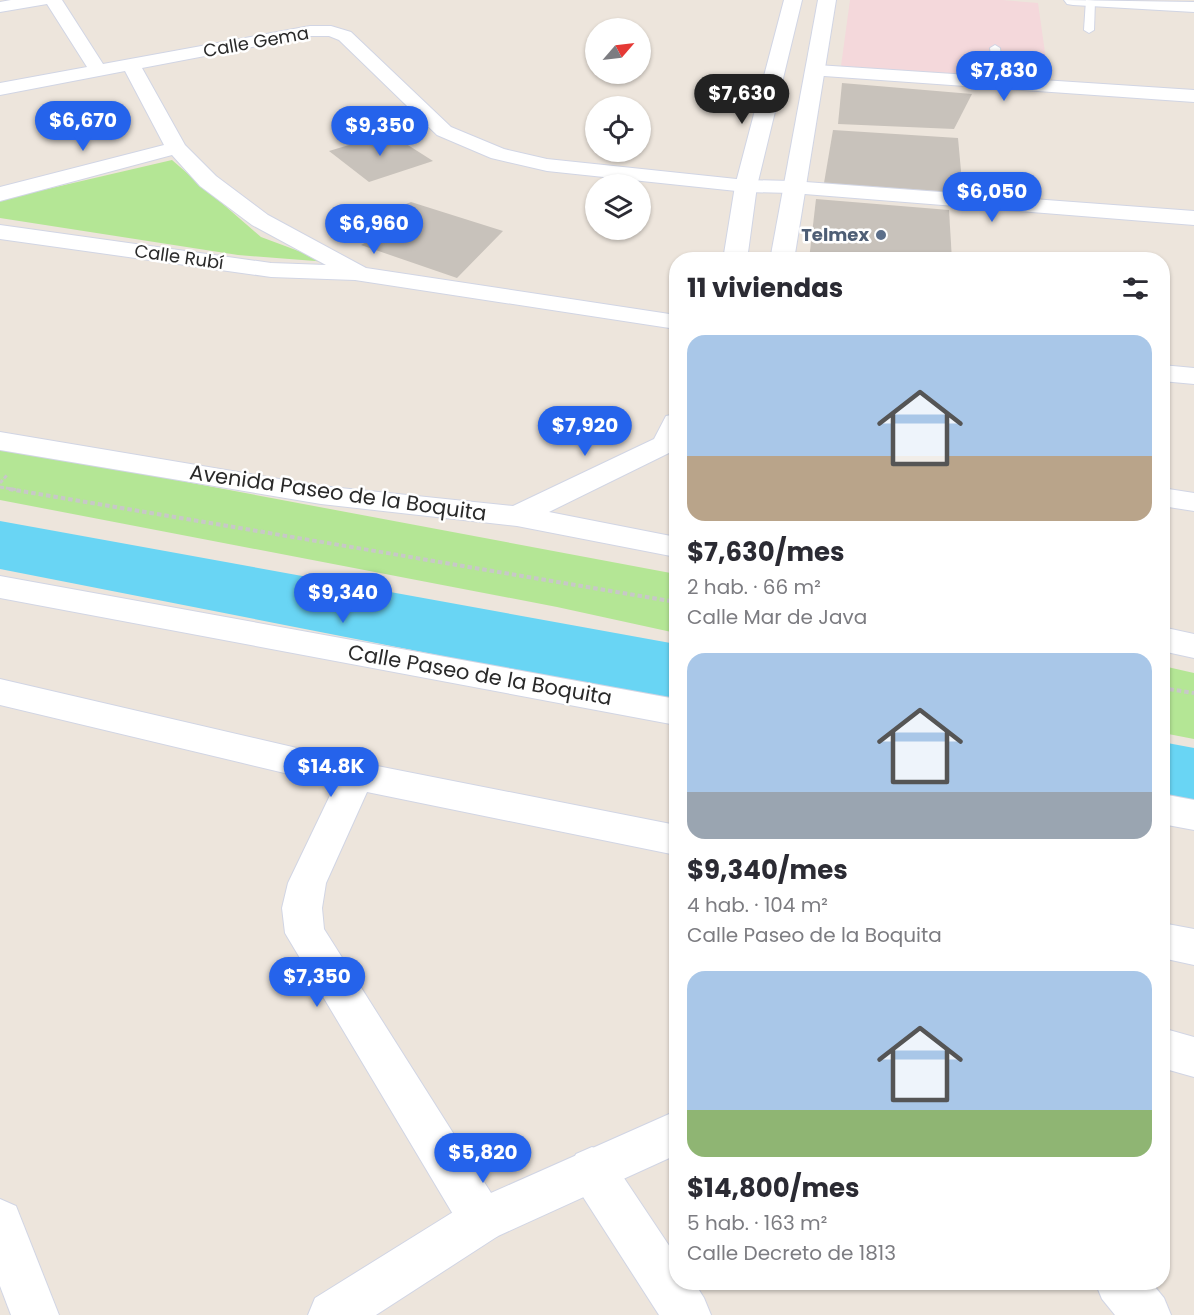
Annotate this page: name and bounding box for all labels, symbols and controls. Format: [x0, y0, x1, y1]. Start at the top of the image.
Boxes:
north arrow [585, 18, 651, 84]
map controls [585, 18, 651, 240]
street label: Calle Gema [201, 20, 311, 63]
pin: $7,830 [955, 51, 1053, 102]
text: $7,830 [970, 56, 1038, 84]
pin: $7,630 [693, 74, 791, 125]
text: $7,630 [708, 79, 776, 107]
button: locate [585, 96, 651, 162]
pin: $6,670 [34, 101, 132, 152]
text: $6,670 [49, 106, 117, 134]
pin: $9,350 [331, 106, 429, 157]
text: $9,350 [345, 111, 415, 139]
pin: $6,050 [943, 172, 1041, 223]
button: layers [585, 174, 651, 240]
text: $6,050 [957, 177, 1027, 205]
pin: $6,960 [325, 204, 423, 255]
text: $6,960 [339, 209, 409, 237]
place label: Telmex [801, 222, 869, 247]
marker: Telmex [874, 228, 888, 242]
street label: Calle Rubí [133, 238, 225, 275]
text: 11 viviendas [687, 270, 843, 306]
icon: filters [1119, 272, 1152, 305]
icon: home [866, 374, 974, 482]
pin: $7,920 [536, 406, 634, 457]
text: $7,920 [552, 411, 618, 439]
street label: Avenida Paseo de la Boquita [188, 457, 488, 528]
text: $7,630/mes [687, 534, 845, 570]
pin: $9,340 [294, 573, 392, 624]
text: 2 hab. · 66 m² [687, 573, 821, 601]
text: $9,340 [308, 578, 378, 606]
text: Calle Mar de Java [687, 603, 867, 631]
street label: Calle Paseo de la Boquita [346, 637, 614, 712]
icon: home [866, 692, 974, 800]
pin: $14.8K [282, 747, 380, 798]
text: $14.8K [298, 752, 364, 780]
text: $9,340/mes [687, 852, 848, 888]
text: 4 hab. · 104 m² [687, 891, 828, 919]
text: Calle Paseo de la Boquita [687, 921, 942, 949]
pin: $7,350 [268, 957, 366, 1008]
text: $7,350 [283, 962, 351, 990]
icon: home [866, 1010, 974, 1118]
pin: $5,820 [434, 1133, 532, 1184]
text: $5,820 [448, 1138, 518, 1166]
text: $14,800/mes [687, 1170, 860, 1206]
text: 5 hab. · 163 m² [687, 1209, 827, 1237]
text: Calle Decreto de 1813 [687, 1239, 896, 1267]

